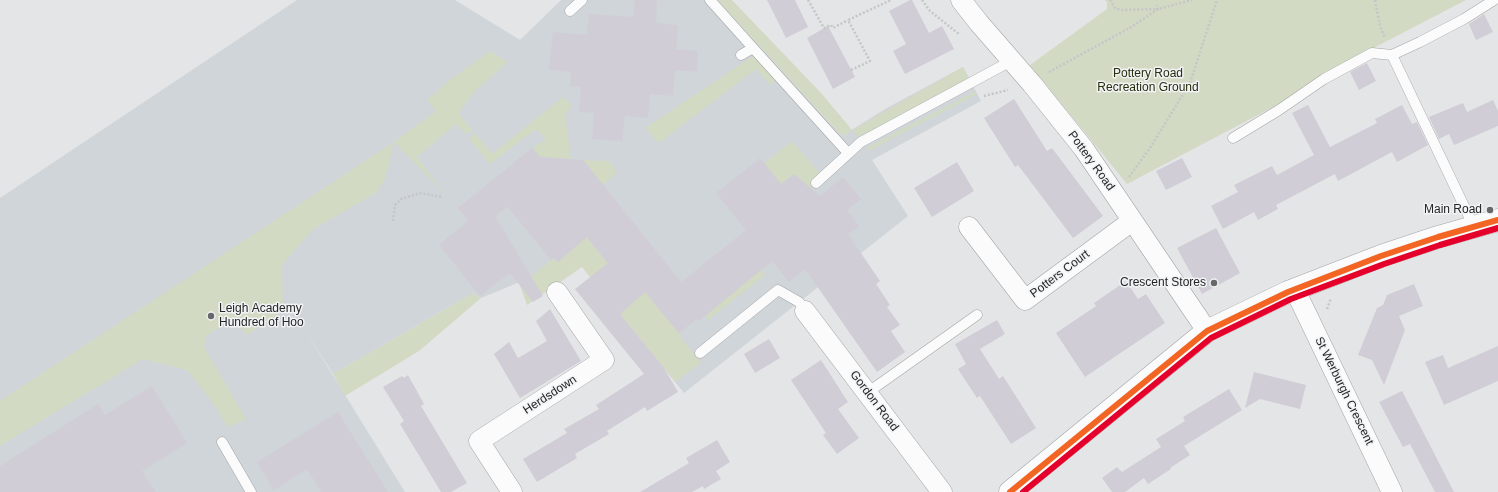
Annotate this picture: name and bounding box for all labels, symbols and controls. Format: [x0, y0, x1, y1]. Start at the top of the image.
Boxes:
park label: Pottery Road Recreation Ground [1097, 67, 1199, 95]
street label: Pottery Road [1065, 128, 1117, 194]
place label: Main Road [1424, 203, 1482, 217]
marker: Main Road [1485, 205, 1495, 215]
street label: Potters Court [1027, 247, 1093, 301]
place label: Crescent Stores [1120, 276, 1206, 290]
marker: Crescent Stores [1209, 278, 1219, 288]
place label: Leigh Academy Hundred of Hoo [219, 302, 304, 330]
marker: Leigh Academy Hundred of Hoo [206, 311, 216, 321]
street label: St Werburgh Crescent [1312, 335, 1376, 447]
street label: Gordon Road [847, 368, 901, 434]
street label: Herdsdown [521, 372, 579, 418]

